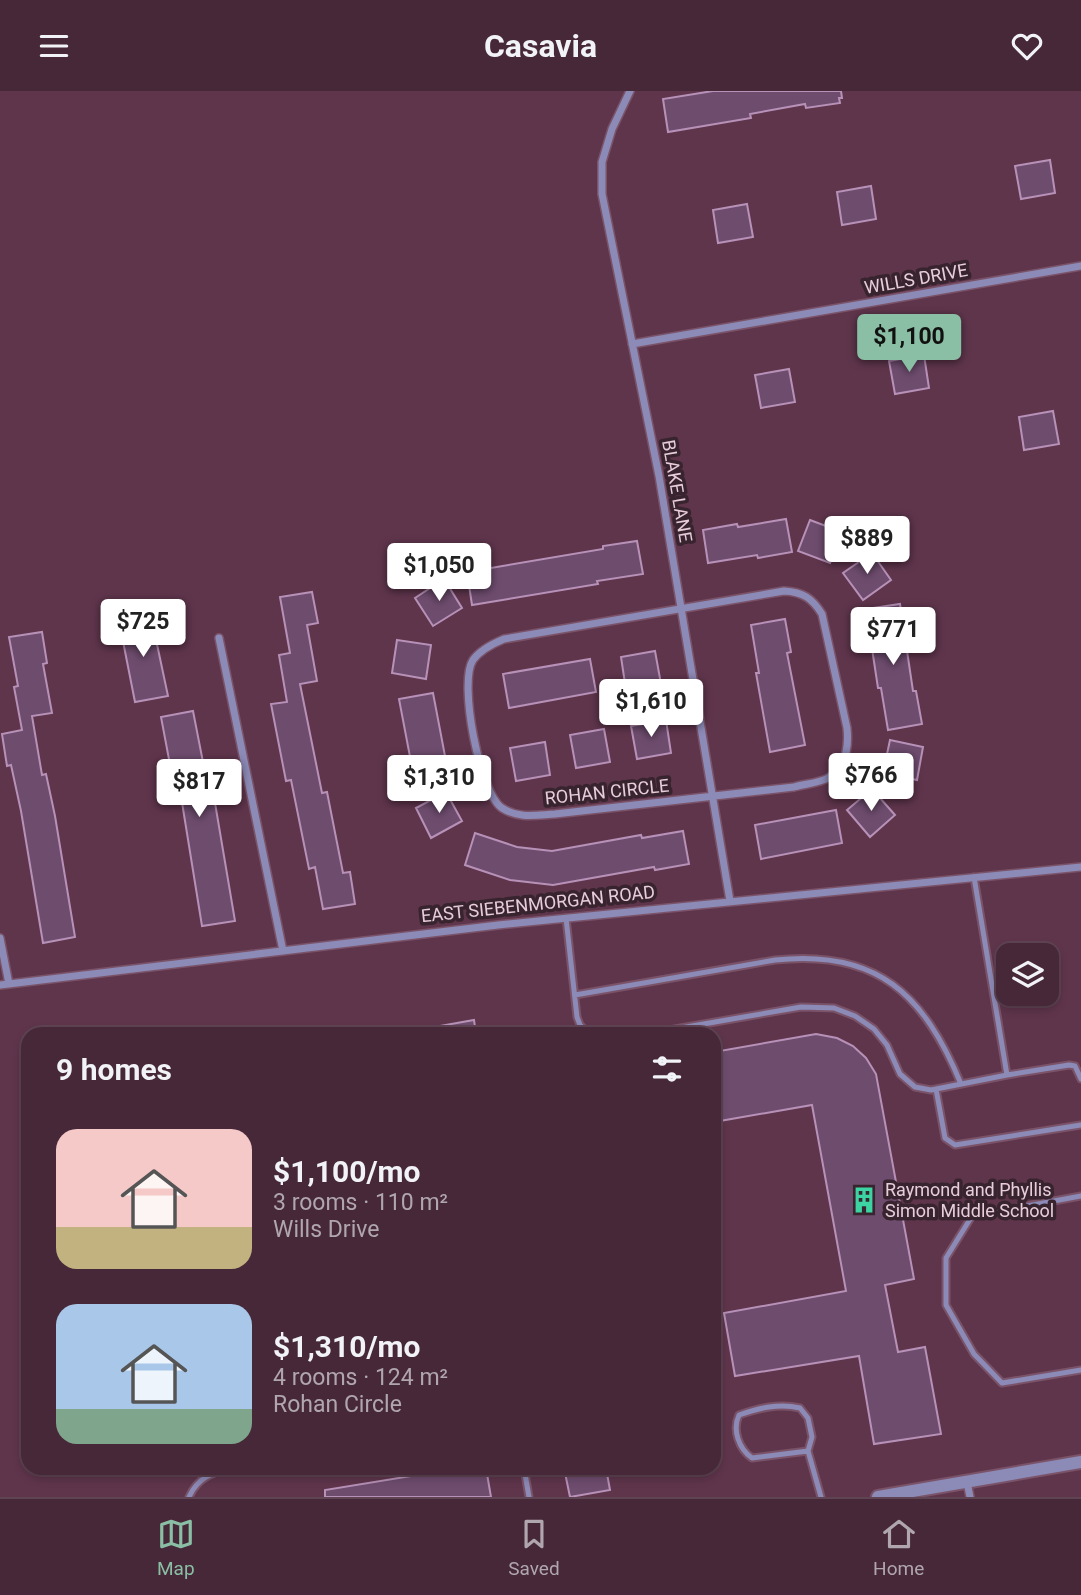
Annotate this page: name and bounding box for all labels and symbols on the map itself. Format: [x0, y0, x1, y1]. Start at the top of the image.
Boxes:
street label: WILLS DRIVE [862, 259, 969, 298]
pin: $1,100 [852, 315, 966, 374]
street label: BLAKE LANE [658, 438, 697, 544]
pin: $889 [826, 517, 908, 576]
pin: $1,050 [382, 543, 496, 603]
pin: $725 [102, 599, 184, 659]
pin: $771 [852, 607, 934, 667]
pin: $1,610 [594, 679, 708, 739]
pin: $766 [830, 753, 912, 813]
pin: $1,310 [382, 755, 496, 815]
pin: $817 [158, 759, 240, 819]
street label: ROHAN CIRCLE [544, 775, 670, 808]
street label: EAST SIEBENMORGAN ROAD [420, 881, 656, 926]
place label: Raymond and Phyllis Simon Middle School [885, 1179, 1054, 1221]
building icon: Raymond and Phyllis Simon Middle School [849, 1185, 879, 1215]

